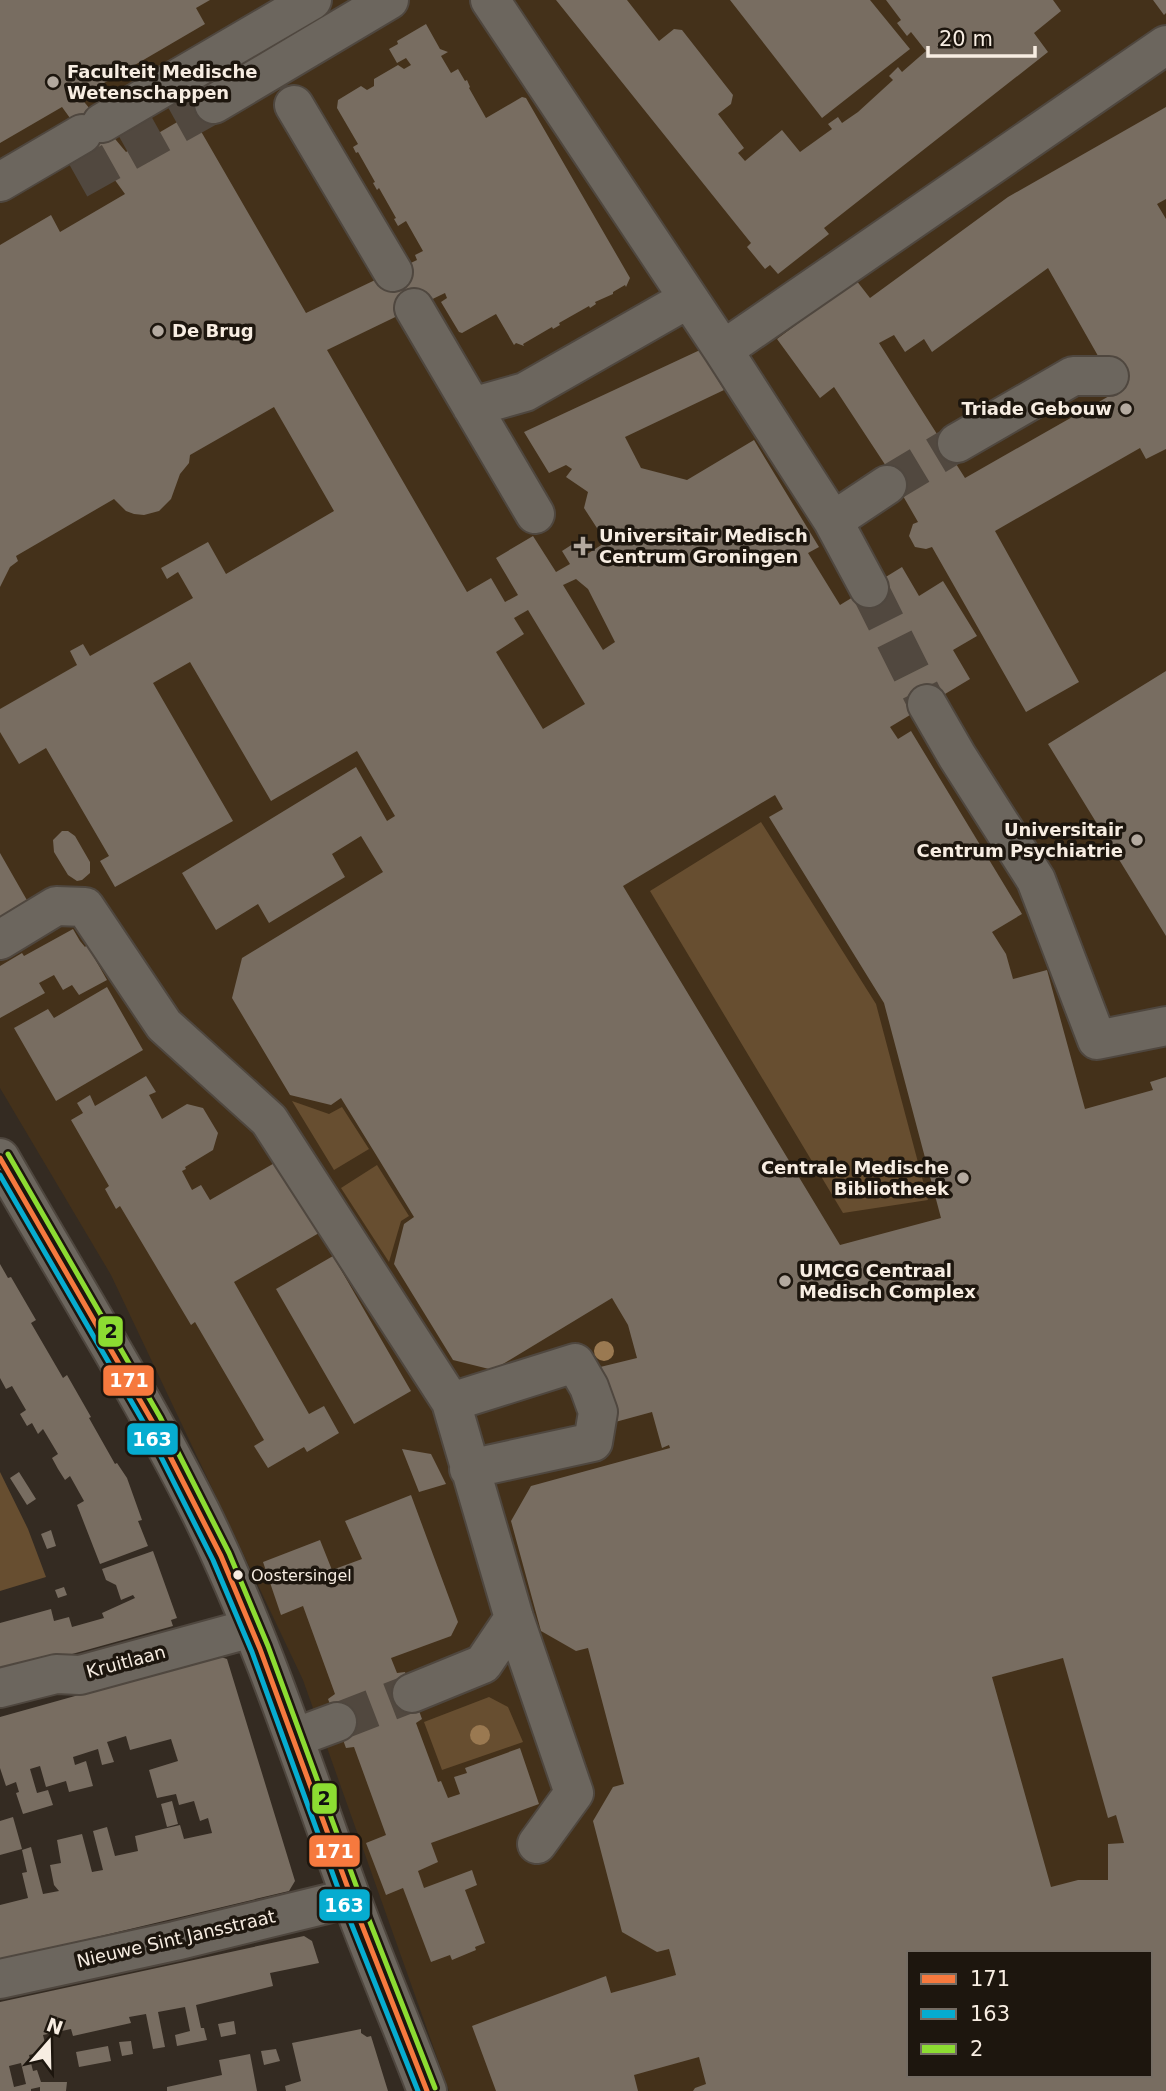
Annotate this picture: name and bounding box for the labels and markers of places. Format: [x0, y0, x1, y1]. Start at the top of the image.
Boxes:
place label: Faculteit Medische Wetenschappen [67, 61, 257, 103]
marker: Faculteit Medische Wetenschappen [45, 74, 61, 90]
place label: De Brug [172, 320, 254, 341]
marker: De Brug [150, 323, 166, 339]
place label: Triade Gebouw [961, 398, 1112, 419]
marker: Triade Gebouw [1118, 401, 1134, 417]
place label: Universitair Medisch Centrum Groningen [599, 525, 808, 567]
marker: Universitair Medisch Centrum Groningen [573, 536, 593, 556]
place label: Universitair Centrum Psychiatrie [916, 819, 1123, 861]
marker: Universitair Centrum Psychiatrie [1129, 832, 1145, 848]
place label: Centrale Medische Bibliotheek [761, 1157, 950, 1199]
marker: Centrale Medische Bibliotheek [955, 1170, 971, 1186]
place label: UMCG Centraal Medisch Complex [799, 1260, 976, 1302]
marker: UMCG Centraal Medisch Complex [777, 1273, 793, 1289]
place label: Oostersingel [251, 1566, 352, 1585]
marker: Oostersingel [231, 1568, 245, 1582]

